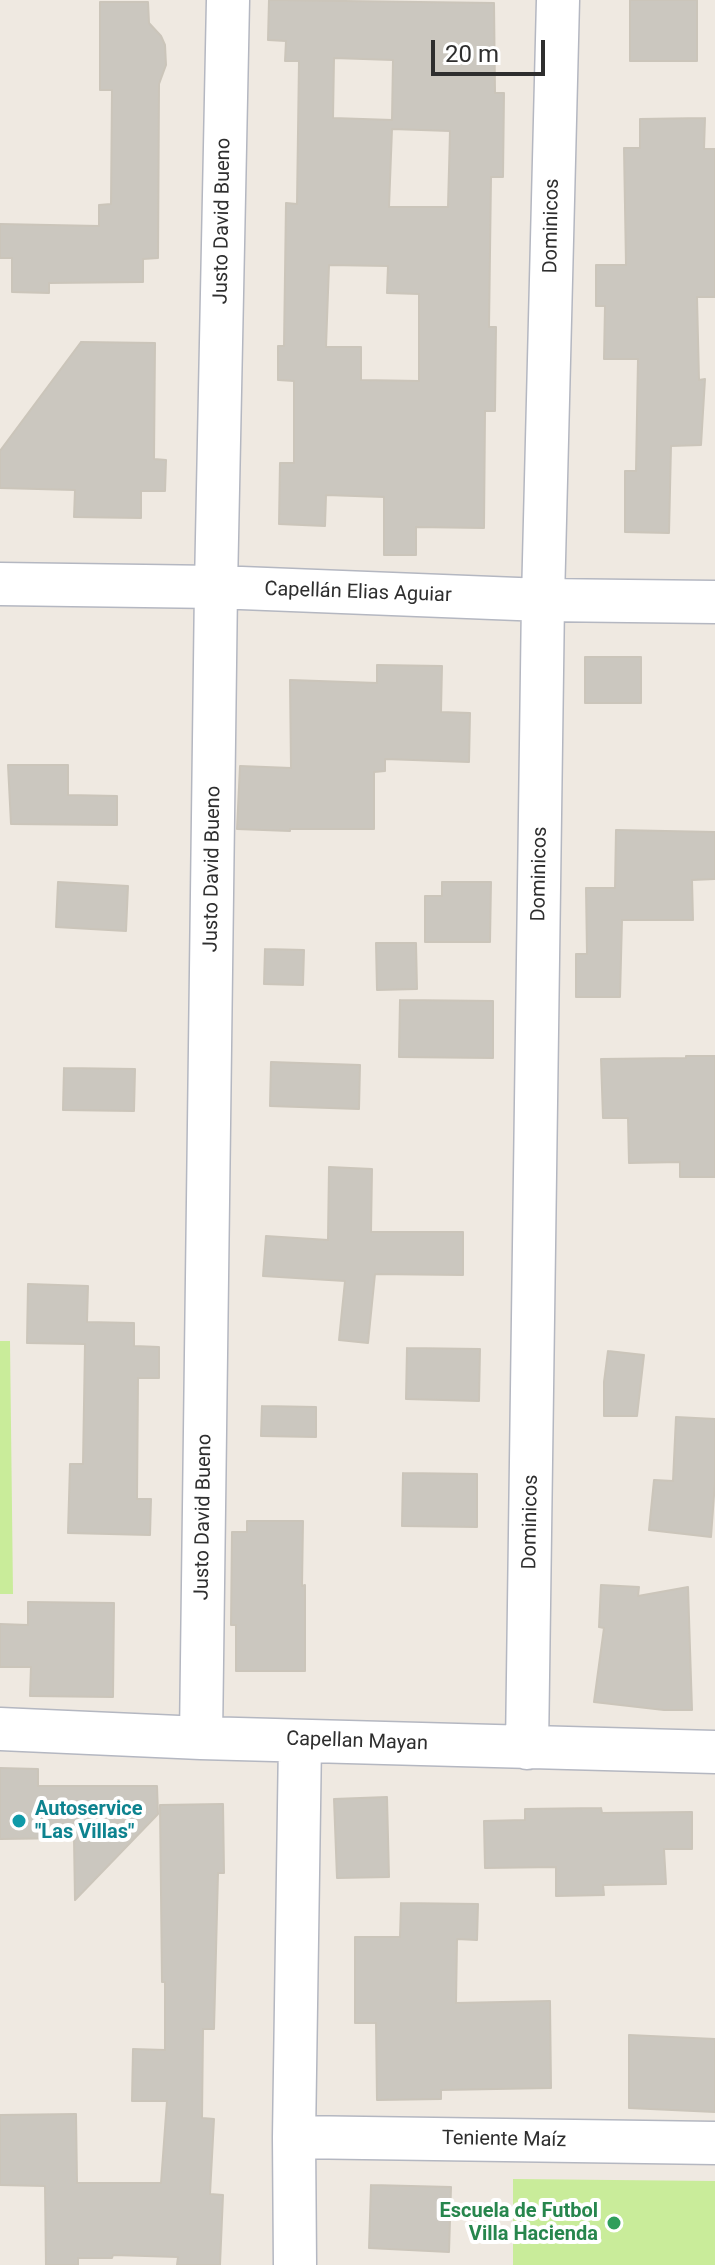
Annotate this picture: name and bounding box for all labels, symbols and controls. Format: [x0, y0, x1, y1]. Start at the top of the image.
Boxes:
scale bar [435, 24, 549, 74]
text: 20 m [445, 40, 499, 68]
street label: Justo David Bueno [210, 138, 236, 304]
street label: Dominicos [539, 178, 565, 274]
street label: Capellán Elias Aguiar [264, 578, 452, 608]
street label: Justo David Bueno [200, 786, 226, 952]
street label: Dominicos [527, 826, 553, 922]
street label: Justo David Bueno [191, 1434, 217, 1600]
street label: Dominicos [518, 1474, 544, 1570]
street label: Capellan Mayan [286, 1728, 428, 1756]
place label: Autoservice "Las Villas" [35, 1798, 143, 1845]
marker: Autoservice "Las Villas" [10, 1812, 28, 1830]
street label: Teniente Maíz [442, 2127, 566, 2153]
place label: Escuela de Futbol Villa Hacienda [439, 2200, 598, 2247]
marker: Escuela de Futbol Villa Hacienda [605, 2214, 623, 2232]

